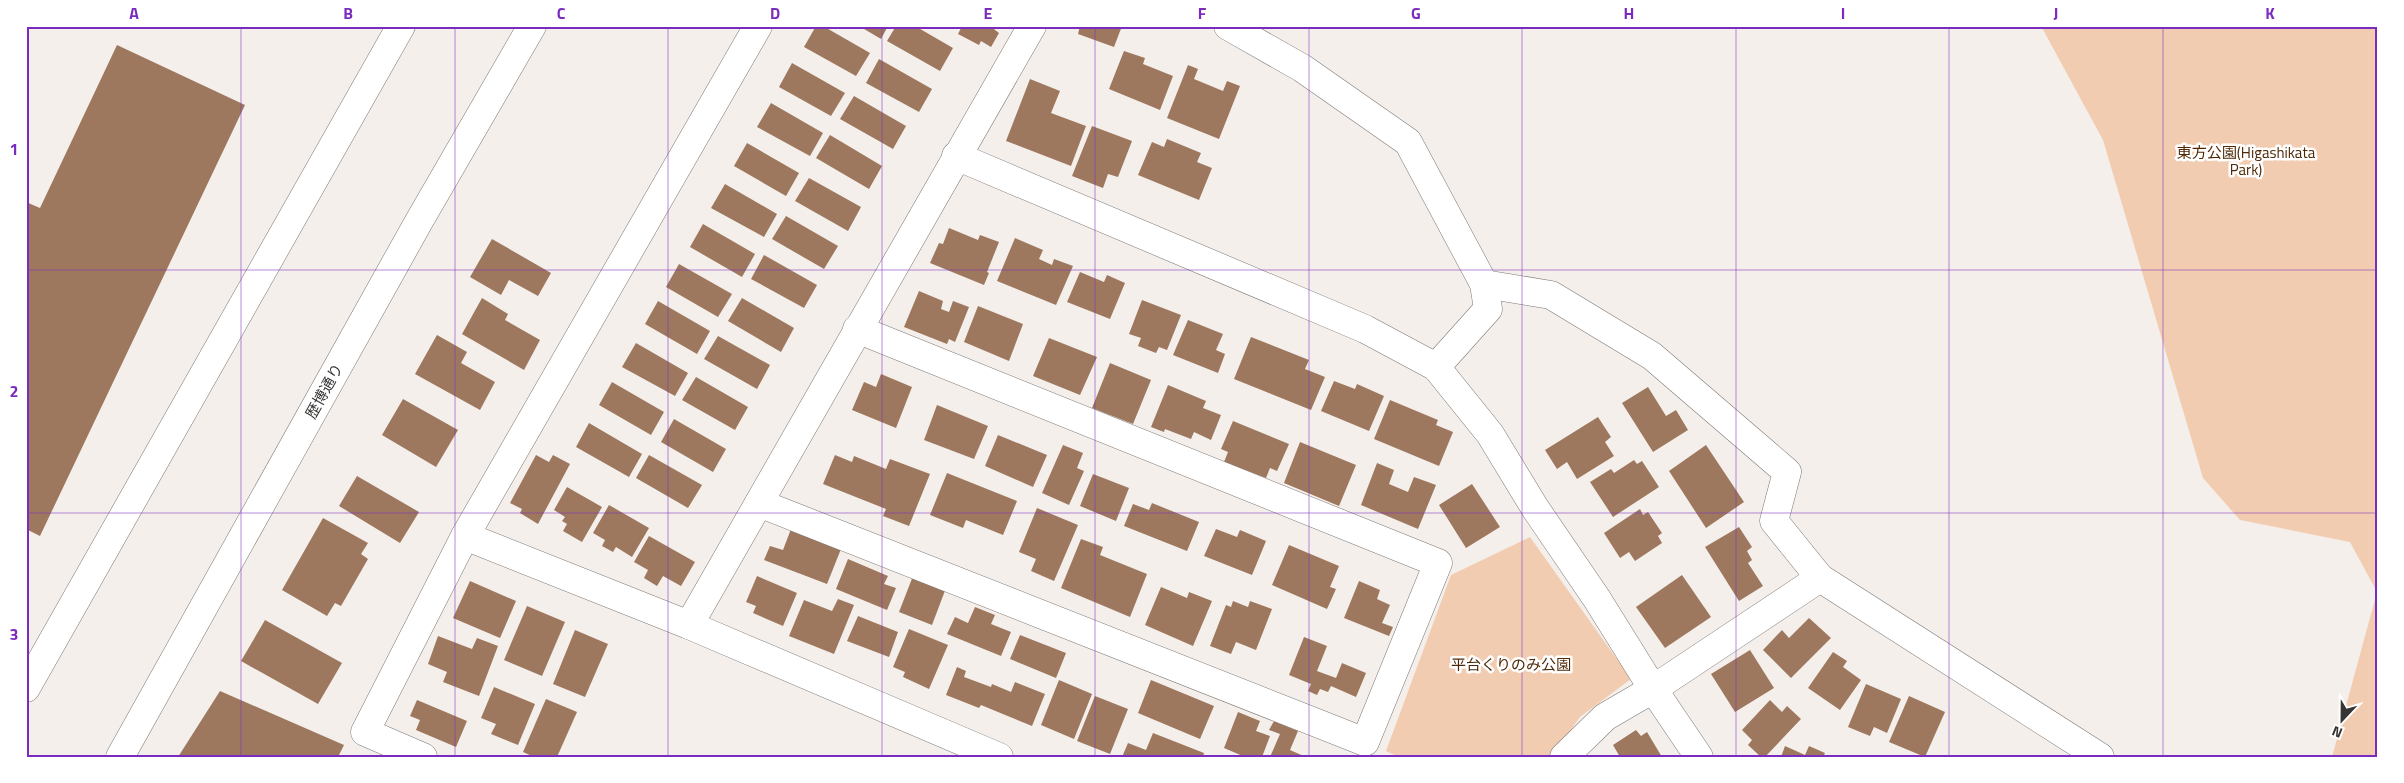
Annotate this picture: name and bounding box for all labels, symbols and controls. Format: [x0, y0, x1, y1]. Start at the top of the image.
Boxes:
text: A [129, 1, 139, 25]
text: B [343, 1, 353, 25]
text: C [557, 1, 566, 25]
text: D [770, 1, 780, 25]
text: E [984, 1, 993, 25]
text: F [1198, 1, 1207, 25]
text: G [1411, 1, 1421, 25]
text: H [1624, 1, 1634, 25]
text: I [1841, 1, 1845, 25]
text: J [2054, 1, 2058, 25]
text: K [2265, 1, 2275, 25]
text: 1 [10, 137, 18, 161]
park label: 東方公園(Higashikata Park) [2177, 141, 2316, 181]
street label: 歴博通り [299, 359, 349, 423]
text: 2 [10, 379, 18, 403]
text: 3 [10, 622, 18, 646]
park label: 平台くりのみ公園 [1451, 653, 1571, 676]
north arrow [2316, 696, 2366, 746]
text: N [2329, 721, 2345, 744]

